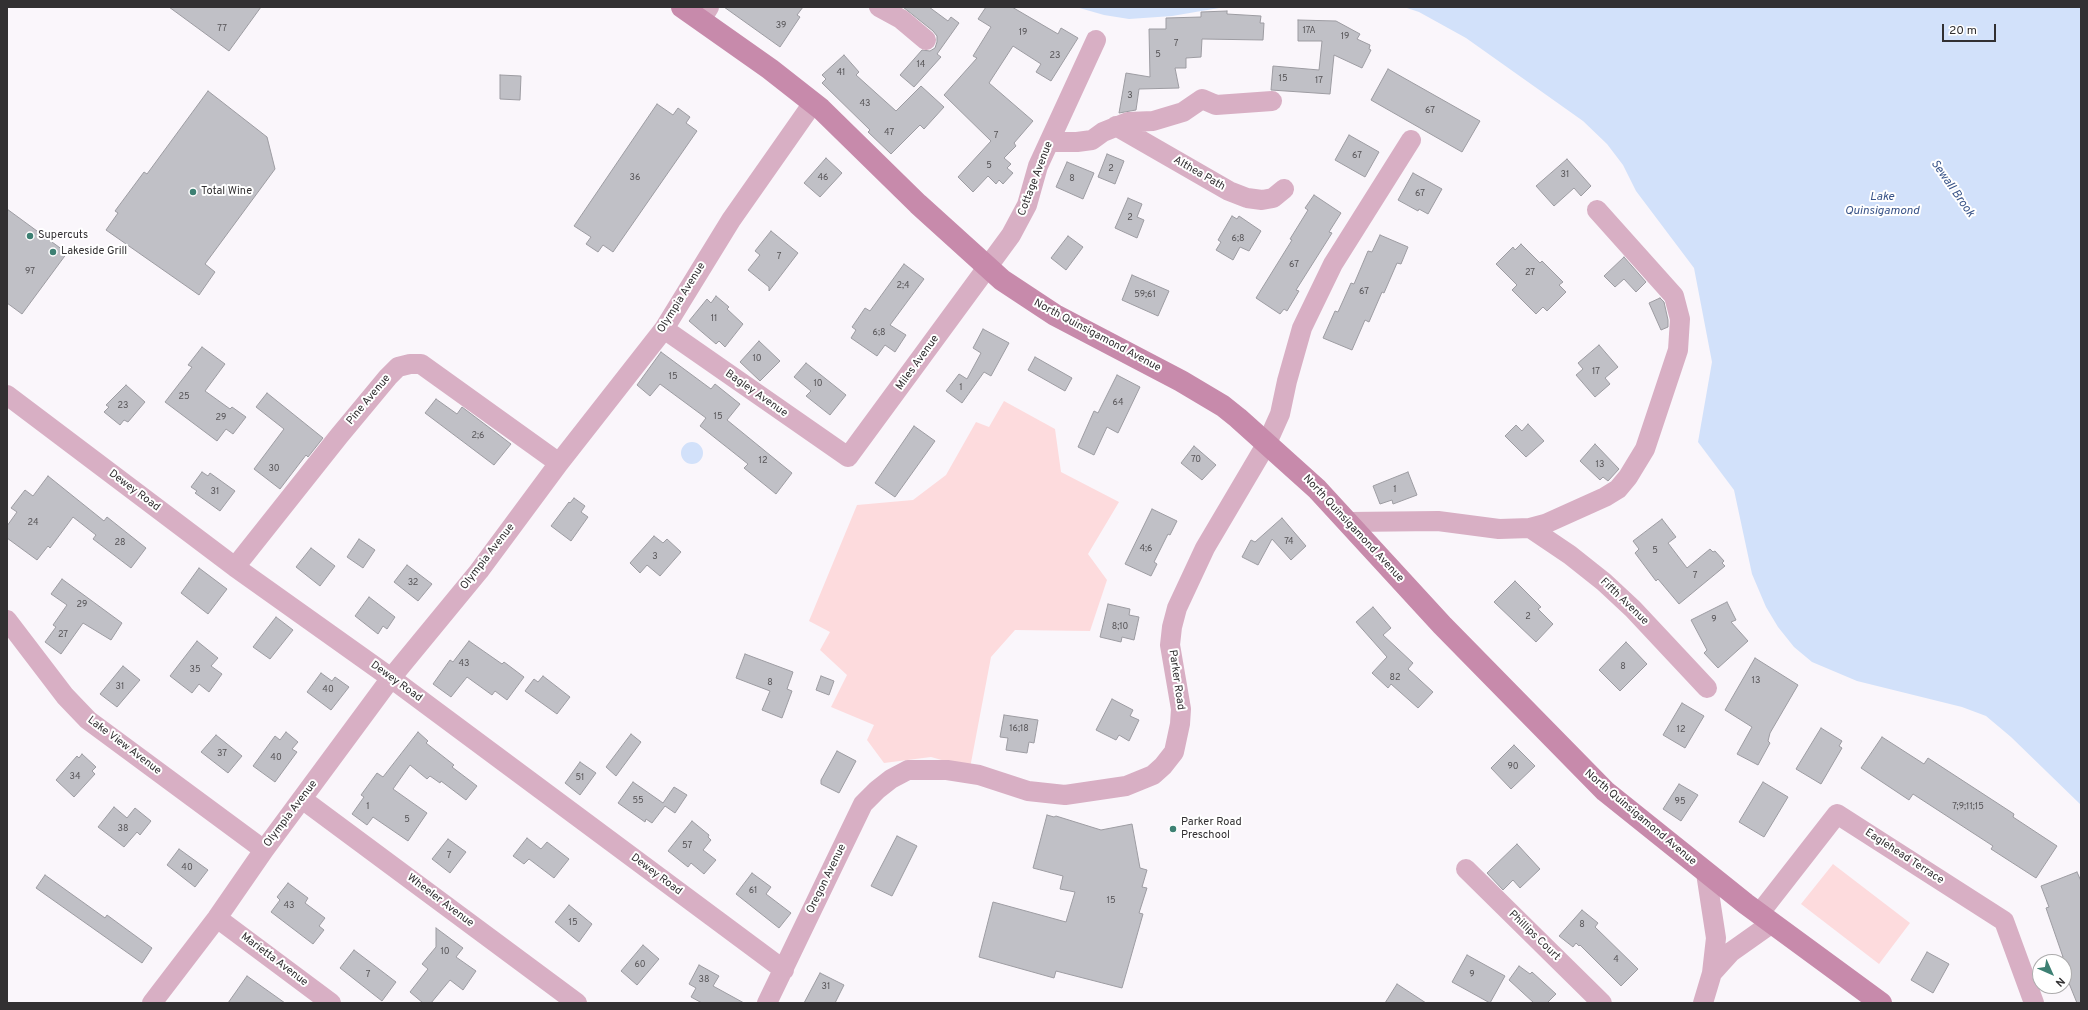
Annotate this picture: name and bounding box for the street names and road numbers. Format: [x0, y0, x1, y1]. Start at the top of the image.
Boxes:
street label: Cottage Avenue [1016, 140, 1056, 218]
street label: Althea Path [1171, 154, 1227, 194]
street label: Olympia Avenue [655, 260, 709, 336]
street label: North Quinsigamond Avenue [1031, 297, 1163, 375]
street label: Miles Avenue [894, 333, 942, 393]
street label: Bagley Avenue [722, 368, 790, 420]
street label: Pine Avenue [344, 372, 394, 428]
street label: Dewey Road [106, 468, 162, 514]
street label: North Quinsigamond Avenue [1300, 473, 1406, 585]
street label: Olympia Avenue [458, 521, 518, 593]
street label: Fifth Avenue [1597, 576, 1651, 628]
street label: Parker Road [1165, 649, 1187, 711]
street label: Dewey Road [368, 659, 424, 705]
street label: Lake View Avenue [85, 714, 163, 778]
street label: North Quinsigamond Avenue [1581, 767, 1699, 869]
street label: Olympia Avenue [262, 778, 320, 850]
street label: Eaglehead Terrace [1862, 827, 1946, 887]
street label: Oregon Avenue [804, 842, 850, 916]
street label: Dewey Road [628, 852, 684, 898]
street label: Wheeler Avenue [404, 872, 476, 930]
street label: Phillips Court [1505, 908, 1563, 964]
street label: Marietta Avenue [238, 931, 310, 989]

